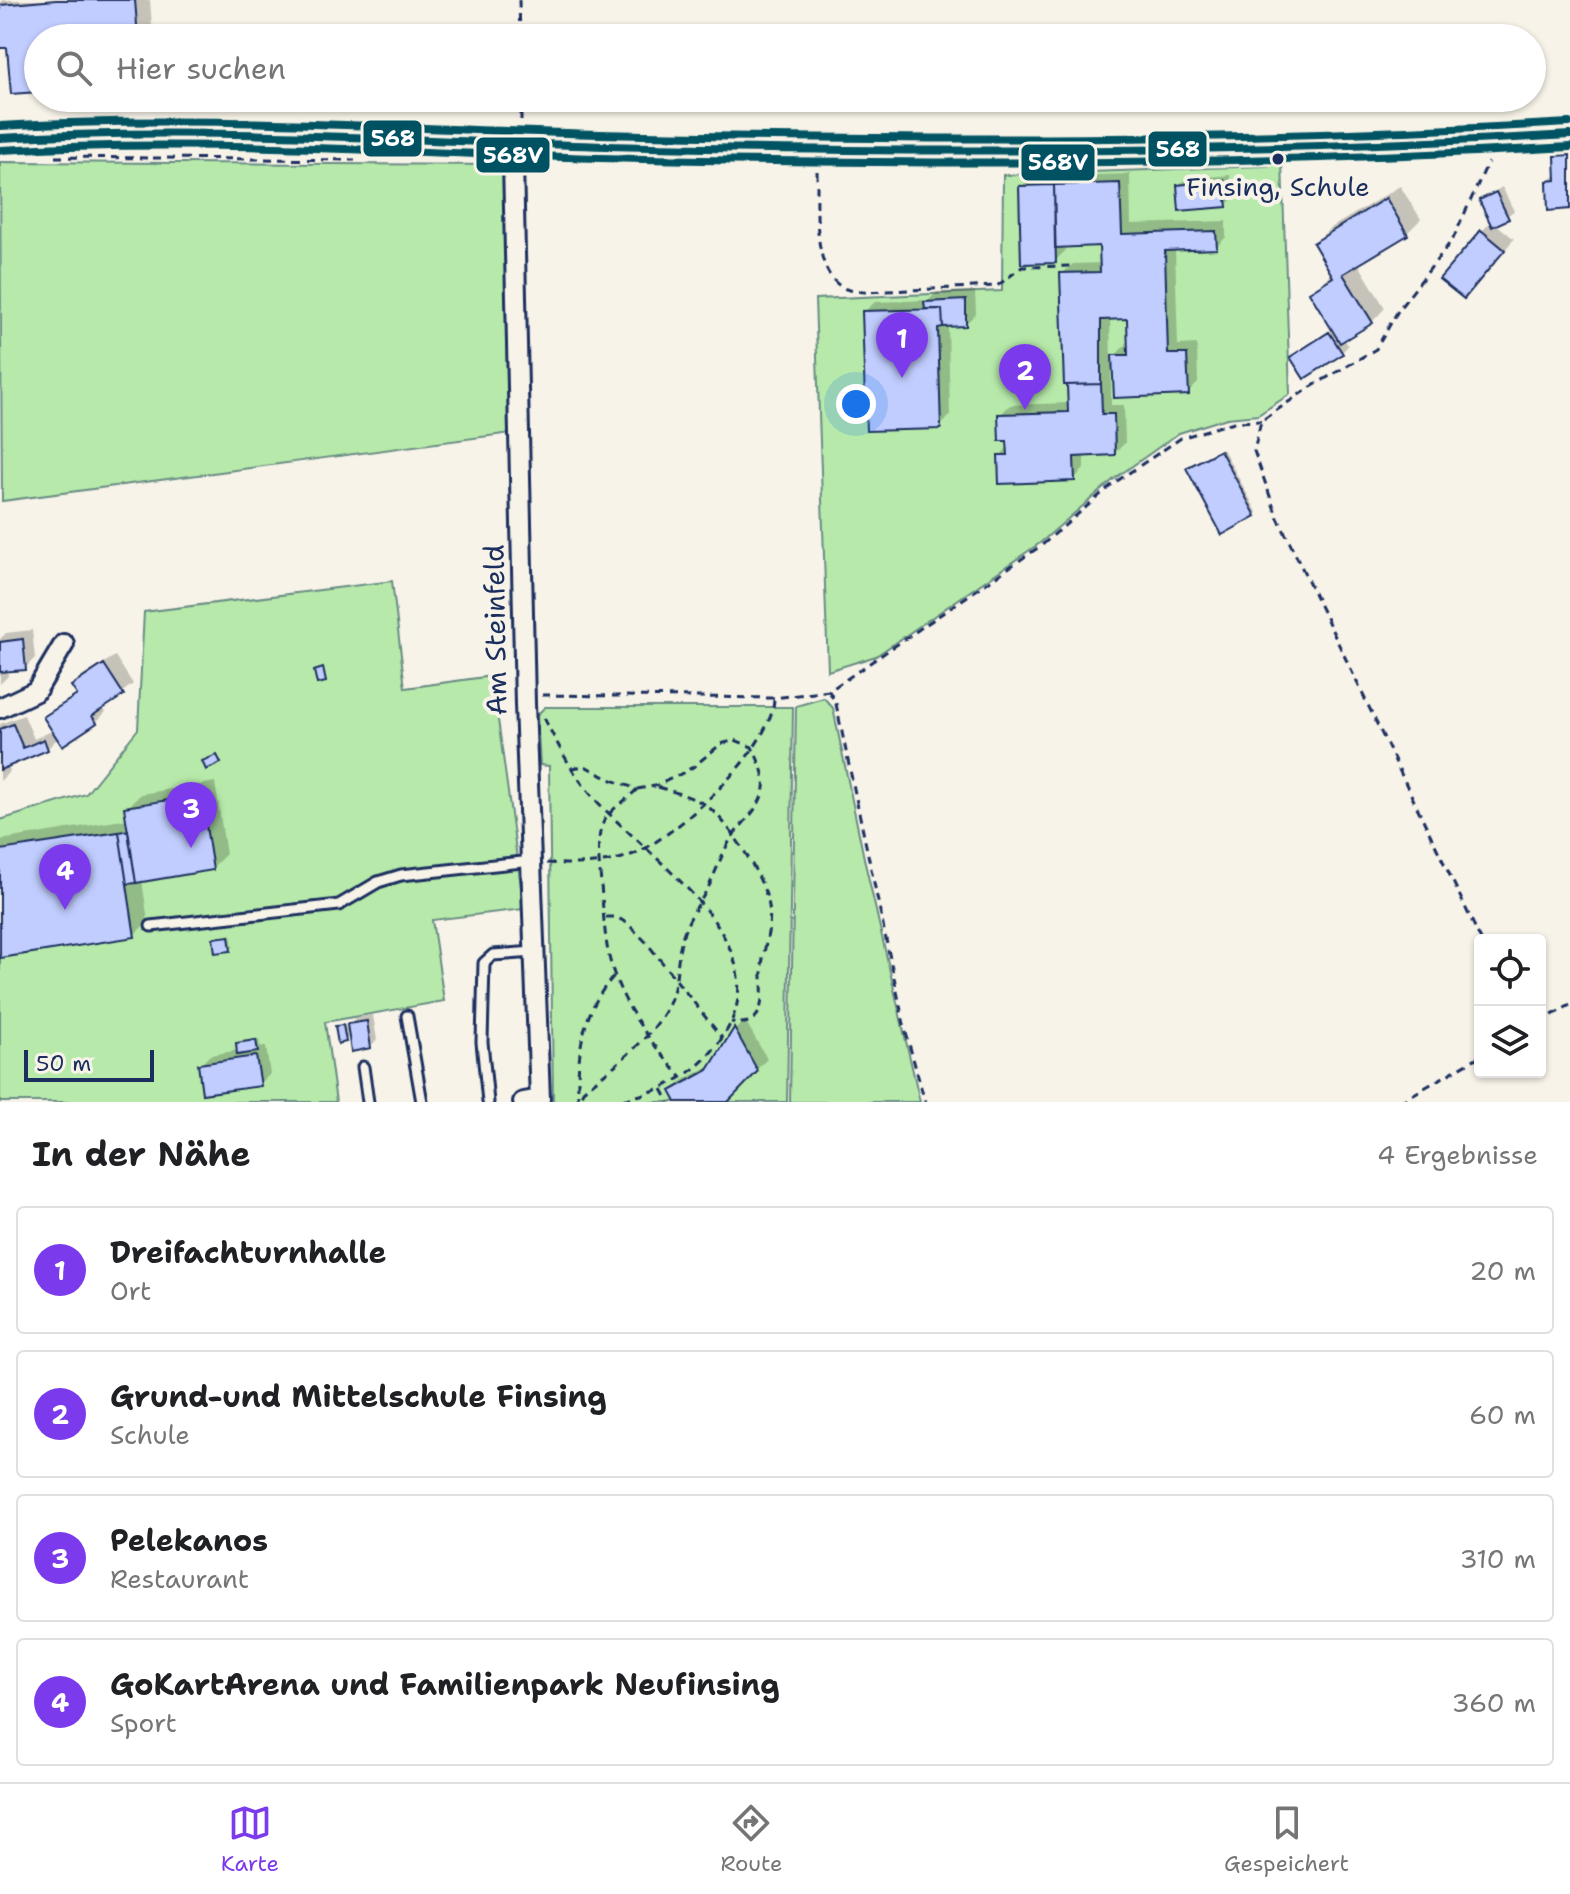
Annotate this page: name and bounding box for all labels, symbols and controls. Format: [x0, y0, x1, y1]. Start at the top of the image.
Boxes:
search box [24, 24, 1546, 112]
icon: search [52, 46, 96, 90]
text: Hier suchen [116, 48, 286, 89]
line badge: 568 [362, 119, 423, 158]
text: 568 [371, 124, 415, 153]
line badge: 568 [1147, 130, 1208, 168]
text: 568 [1156, 135, 1200, 164]
line badge: 568V [475, 136, 551, 174]
text: 568V [483, 141, 543, 170]
line badge: 568V [1020, 143, 1096, 182]
text: 568V [1028, 148, 1088, 177]
marker: Finsing, Schule [1270, 151, 1286, 167]
place label: Finsing, Schule [1186, 169, 1370, 204]
pin: 1 [876, 312, 928, 378]
pin: 2 [999, 344, 1051, 410]
your location [836, 384, 876, 424]
street label: Am Steinfeld [475, 544, 515, 716]
pin: 3 [165, 782, 217, 848]
pin: 4 [39, 844, 91, 910]
map controls [1474, 934, 1546, 1078]
button: locate [1474, 934, 1546, 1006]
button: layers [1474, 1006, 1546, 1078]
scale bar [24, 1046, 154, 1082]
text: 50 m [36, 1049, 91, 1078]
text: In der Nähe [32, 1131, 251, 1177]
text: 4 Ergebnisse [1377, 1137, 1538, 1172]
text: Dreifachturnhalle [110, 1232, 386, 1273]
text: 1 [54, 1253, 66, 1288]
text: 20 m [1469, 1253, 1536, 1288]
text: Ort [110, 1273, 151, 1308]
text: Grund-und Mittelschule Finsing [110, 1376, 607, 1417]
text: 2 [51, 1397, 69, 1432]
text: 60 m [1469, 1397, 1536, 1432]
text: Schule [110, 1417, 190, 1452]
text: Pelekanos [110, 1520, 268, 1561]
text: 3 [51, 1541, 69, 1576]
text: 310 m [1460, 1541, 1536, 1576]
text: Restaurant [110, 1561, 249, 1596]
text: GoKartArena und Familienpark Neufinsing [110, 1664, 780, 1705]
text: 4 [51, 1685, 69, 1720]
text: 360 m [1451, 1685, 1536, 1720]
text: Sport [110, 1705, 177, 1740]
tab: Karte [221, 1801, 279, 1878]
tab: Route [721, 1801, 782, 1878]
tab: Gespeichert [1224, 1801, 1349, 1878]

